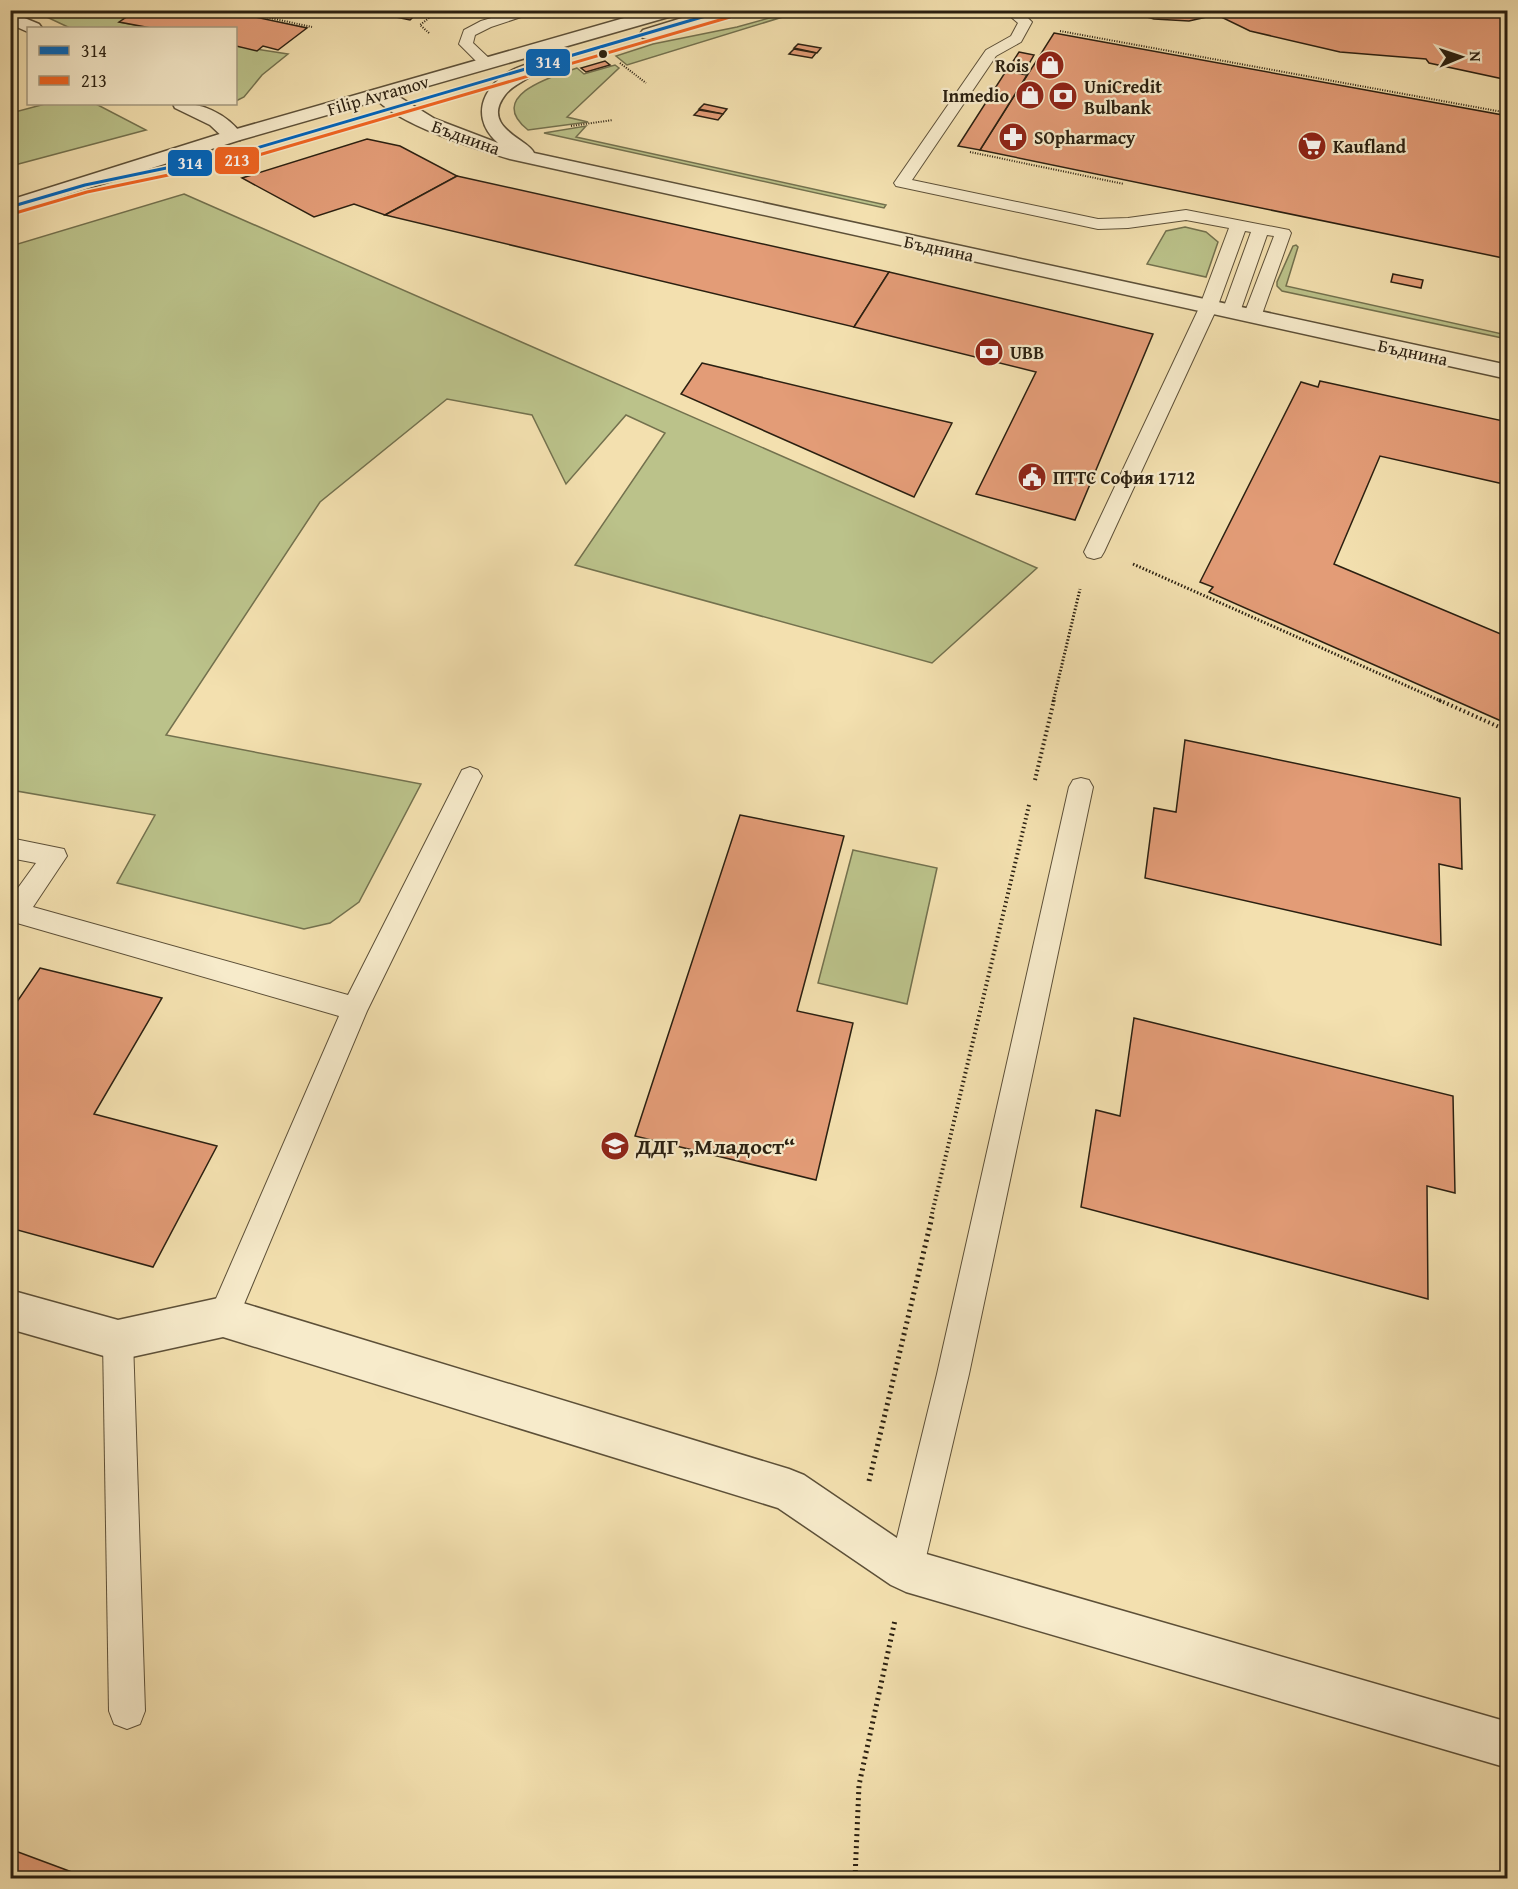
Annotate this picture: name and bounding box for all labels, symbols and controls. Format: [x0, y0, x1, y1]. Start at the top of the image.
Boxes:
legend [27, 27, 237, 105]
north arrow [1431, 27, 1491, 87]
text: 314 [81, 37, 107, 64]
line badge: 314 [525, 48, 571, 77]
unlabelled marker [597, 48, 609, 60]
shop icon: Rois [1034, 49, 1066, 81]
text: 314 [536, 50, 560, 74]
text: N [1464, 51, 1488, 63]
place label: Rois [995, 52, 1029, 79]
text: 213 [81, 67, 107, 94]
street label: Filip Avramov [324, 68, 432, 122]
place label: UniCredit Bulbank [1084, 73, 1162, 121]
shop icon: Inmedio [1014, 79, 1046, 111]
bank icon: UniCredit Bulbank [1047, 80, 1079, 112]
place label: Inmedio [943, 82, 1009, 109]
street label: Бъднина [428, 112, 504, 162]
pharmacy icon: SOpharmacy [997, 121, 1029, 153]
place label: SOpharmacy [1034, 124, 1136, 151]
supermarket icon: Kaufland [1296, 130, 1328, 162]
place label: Kaufland [1333, 133, 1407, 160]
line badge: 213 [214, 146, 260, 175]
text: 213 [225, 148, 249, 172]
line badge: 314 [167, 149, 213, 177]
text: 314 [178, 151, 202, 175]
street label: Бъднина [902, 227, 977, 269]
street label: Бъднина [1376, 331, 1451, 373]
bank icon: UBB [973, 336, 1005, 368]
place label: UBB [1010, 339, 1044, 366]
public building icon: ПТТС София 1712 [1016, 461, 1048, 493]
place label: ПТТС София 1712 [1053, 464, 1195, 491]
school or university icon: ДДГ „Младост“ [599, 1130, 631, 1162]
place label: ДДГ „Младост“ [635, 1130, 795, 1162]

